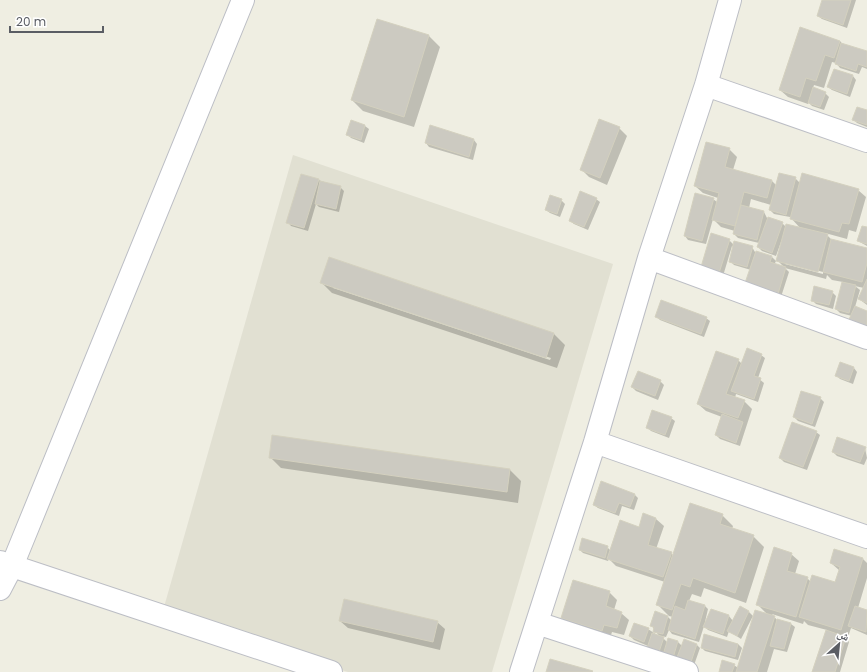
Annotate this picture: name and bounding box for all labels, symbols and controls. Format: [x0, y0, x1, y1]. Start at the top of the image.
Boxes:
scale bar [10, 8, 103, 34]
text: 20 m [16, 13, 46, 30]
north arrow [819, 624, 859, 664]
text: ش [835, 625, 853, 645]

